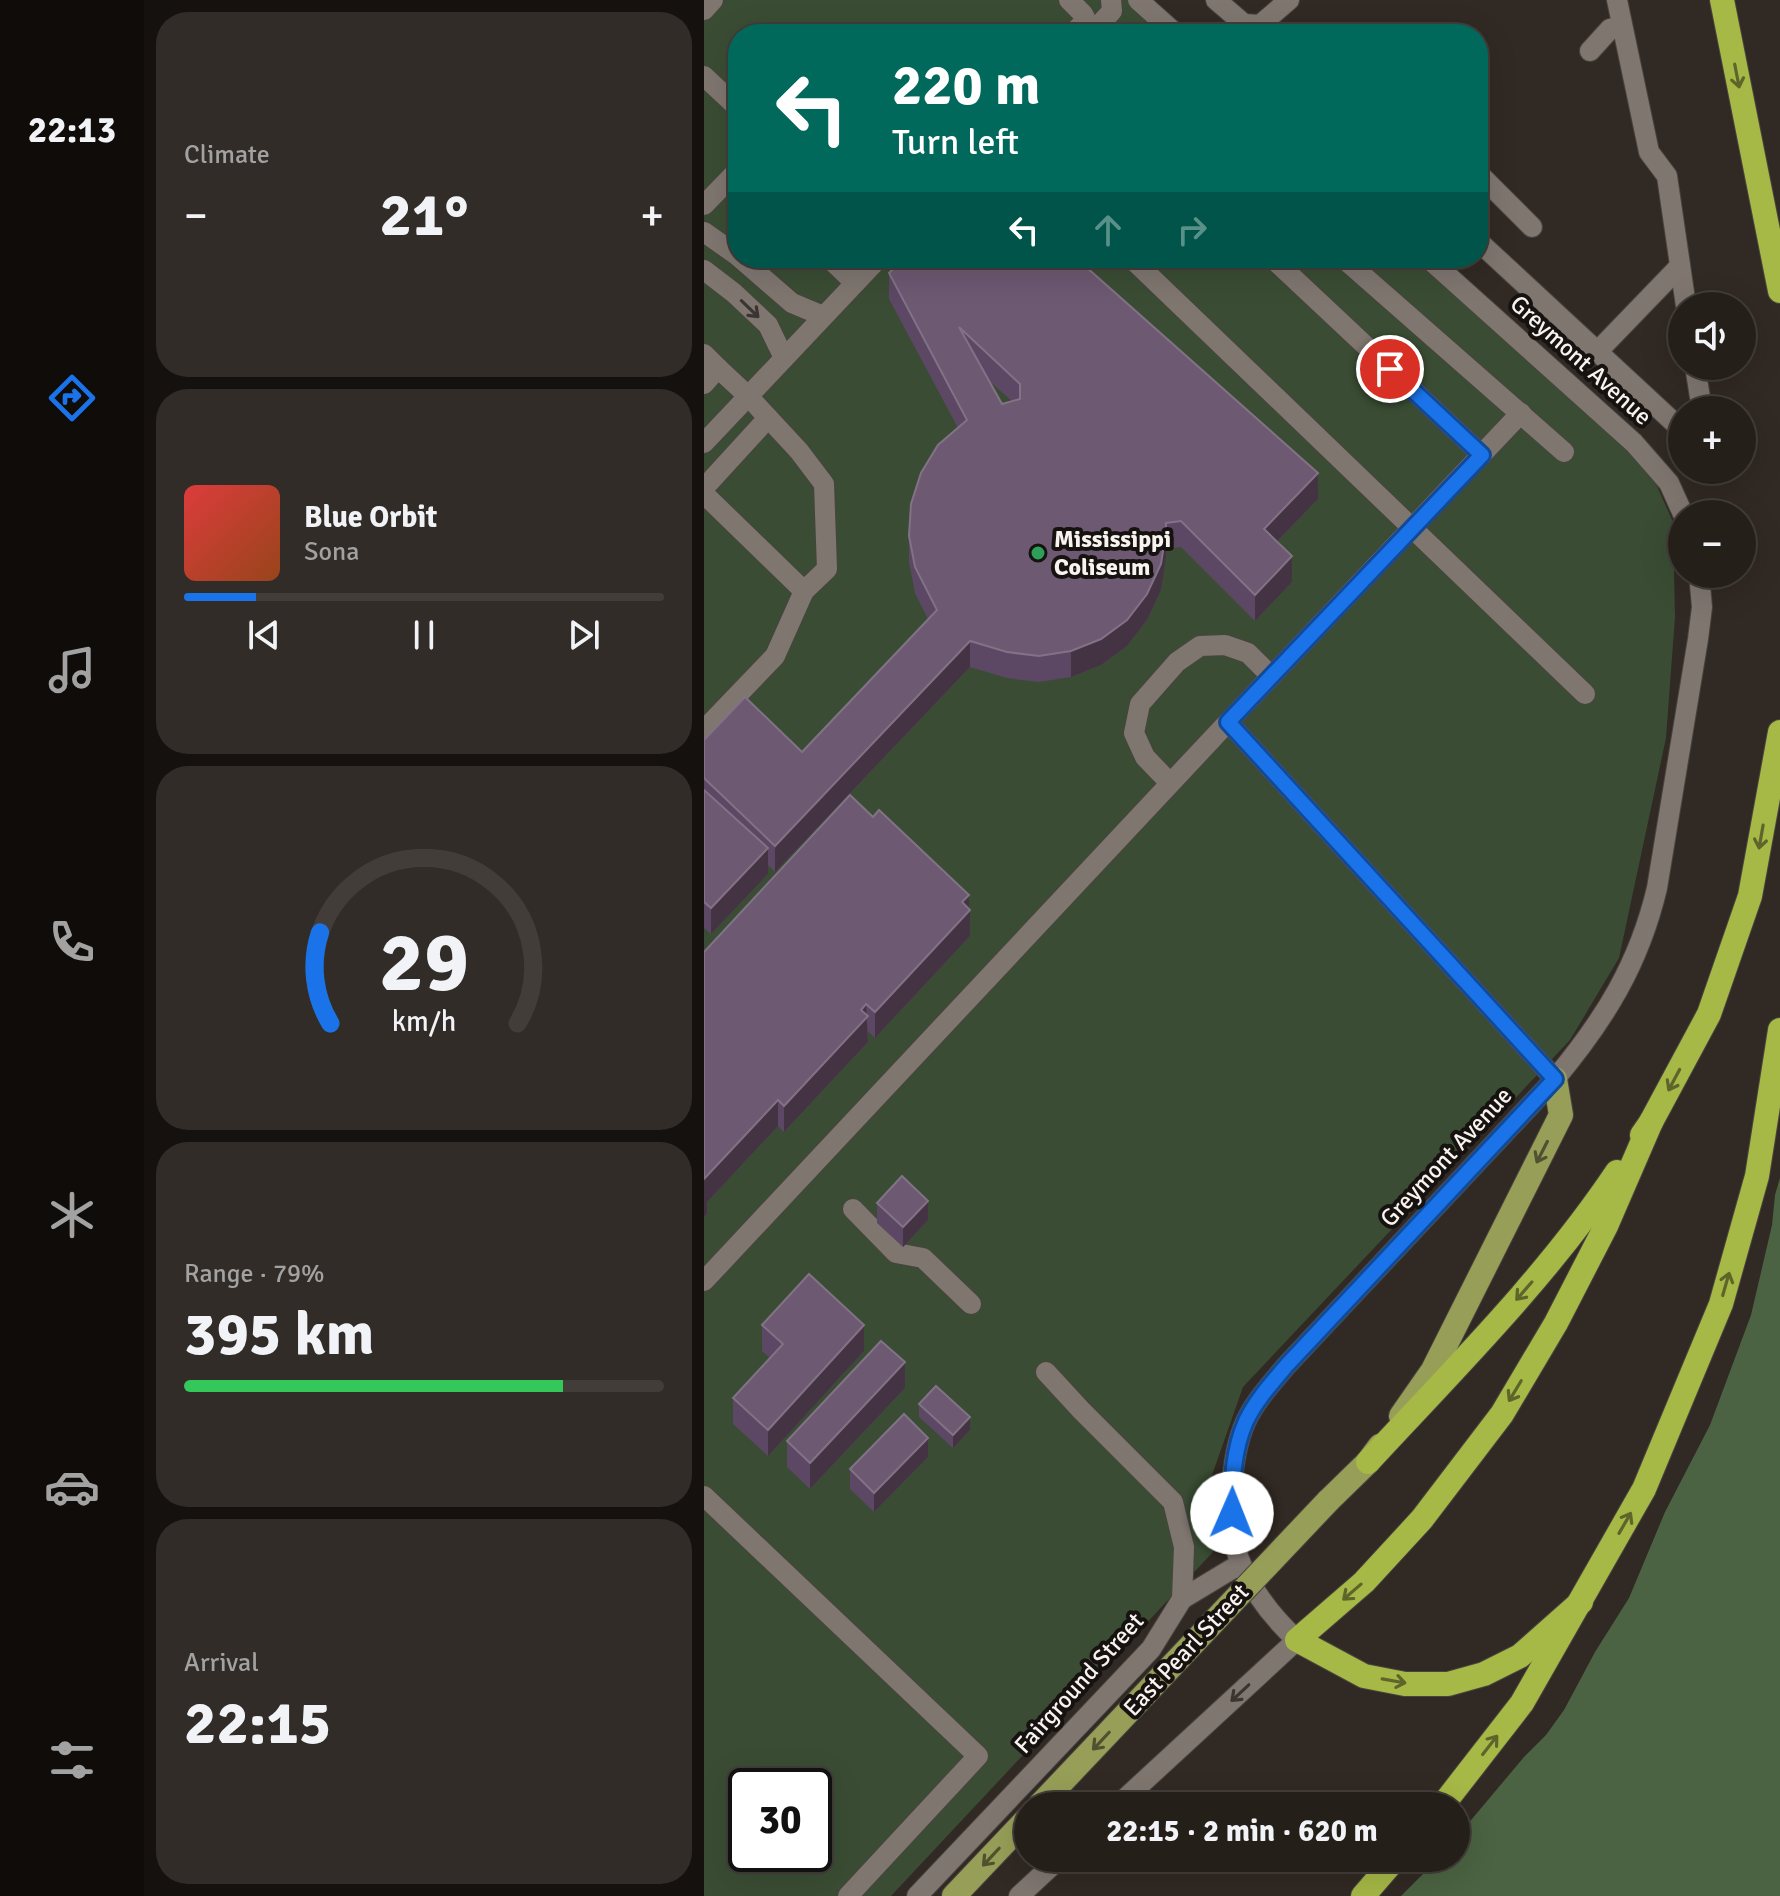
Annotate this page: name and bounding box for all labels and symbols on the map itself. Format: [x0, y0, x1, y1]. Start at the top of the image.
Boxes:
one-way arrow [1730, 63, 1745, 89]
street label: Greymont Avenue [1504, 289, 1658, 431]
one-way arrow [740, 299, 760, 318]
pin [1356, 335, 1424, 403]
place label: Mississippi Coliseum [1054, 524, 1171, 582]
marker: Mississippi Coliseum [1029, 544, 1047, 562]
one-way arrow [1753, 823, 1768, 849]
one-way arrow [1666, 1067, 1681, 1091]
street label: Greymont Avenue [1374, 1081, 1518, 1233]
one-way arrow [1534, 1139, 1549, 1163]
one-way arrow [1720, 1272, 1735, 1297]
one-way arrow [1515, 1281, 1533, 1301]
one-way arrow [1507, 1379, 1523, 1402]
position arrow [1190, 1471, 1274, 1555]
one-way arrow [1617, 1512, 1633, 1535]
street label: East Pearl Street [1117, 1577, 1255, 1723]
one-way arrow [1343, 1583, 1363, 1601]
street label: Fairground Street [1008, 1606, 1150, 1760]
one-way arrow [1380, 1675, 1406, 1690]
one-way arrow [1230, 1683, 1250, 1701]
one-way arrow [1092, 1731, 1111, 1750]
one-way arrow [1481, 1734, 1498, 1756]
speed limit sign: 30 [728, 1768, 832, 1872]
one-way arrow [982, 1847, 1001, 1867]

